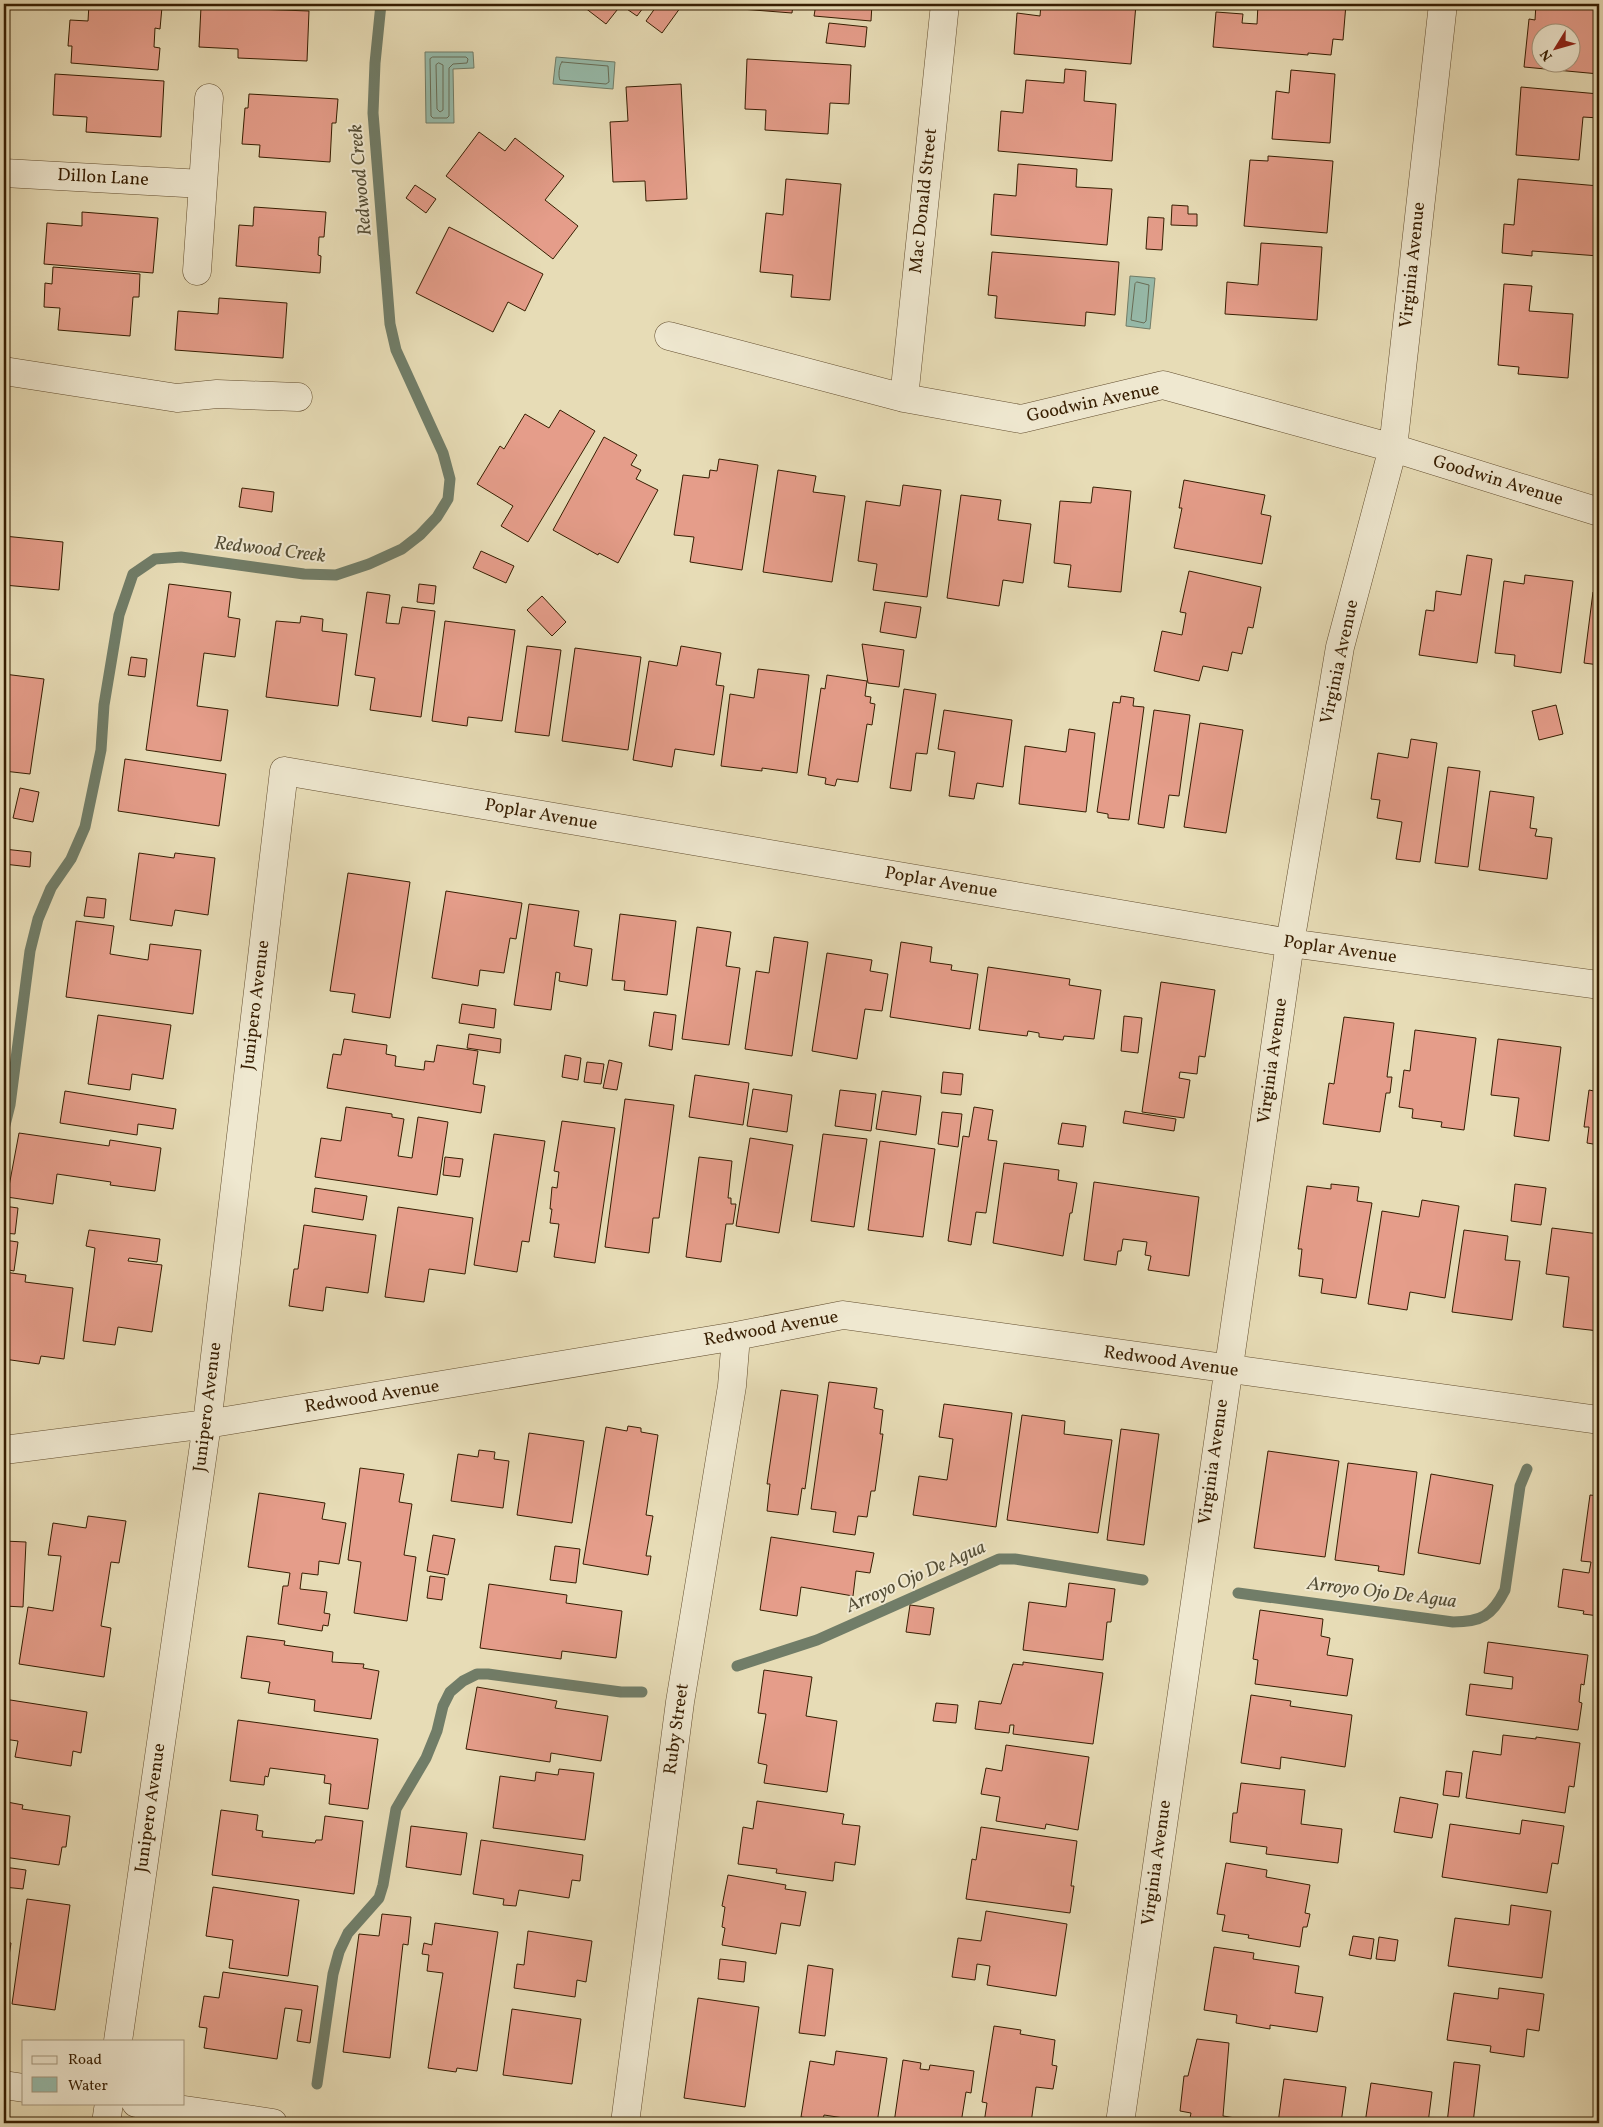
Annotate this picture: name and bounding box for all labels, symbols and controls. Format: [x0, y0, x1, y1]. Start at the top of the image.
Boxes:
north arrow [1530, 22, 1580, 72]
text: N [1536, 45, 1557, 65]
water label: Redwood Creek [343, 123, 379, 237]
street label: Mac Donald Street [904, 127, 944, 275]
street label: Dillon Lane [57, 163, 149, 193]
street label: Virginia Avenue [1394, 201, 1432, 329]
street label: Goodwin Avenue [1024, 377, 1162, 429]
street label: Goodwin Avenue [1430, 449, 1566, 513]
water label: Redwood Creek [213, 530, 327, 570]
street label: Virginia Avenue [1315, 597, 1365, 727]
street label: Poplar Avenue [483, 793, 599, 837]
street label: Poplar Avenue [883, 861, 999, 905]
street label: Poplar Avenue [1282, 930, 1398, 970]
street label: Junipero Avenue [236, 939, 276, 1071]
street label: Virginia Avenue [1252, 997, 1294, 1125]
street label: Redwood Avenue [702, 1305, 840, 1353]
street label: Redwood Avenue [1102, 1340, 1240, 1384]
street label: Junipero Avenue [188, 1341, 228, 1473]
street label: Redwood Avenue [303, 1374, 441, 1420]
street label: Virginia Avenue [1193, 1398, 1235, 1526]
water label: Arroyo Ojo De Agua [841, 1535, 990, 1620]
water label: Arroyo Ojo De Agua [1305, 1571, 1458, 1615]
street label: Ruby Street [658, 1682, 696, 1776]
street label: Junipero Avenue [130, 1742, 172, 1874]
street label: Virginia Avenue [1136, 1799, 1178, 1927]
legend [22, 2040, 185, 2104]
text: Road [68, 2050, 102, 2071]
text: Water [68, 2076, 108, 2097]

